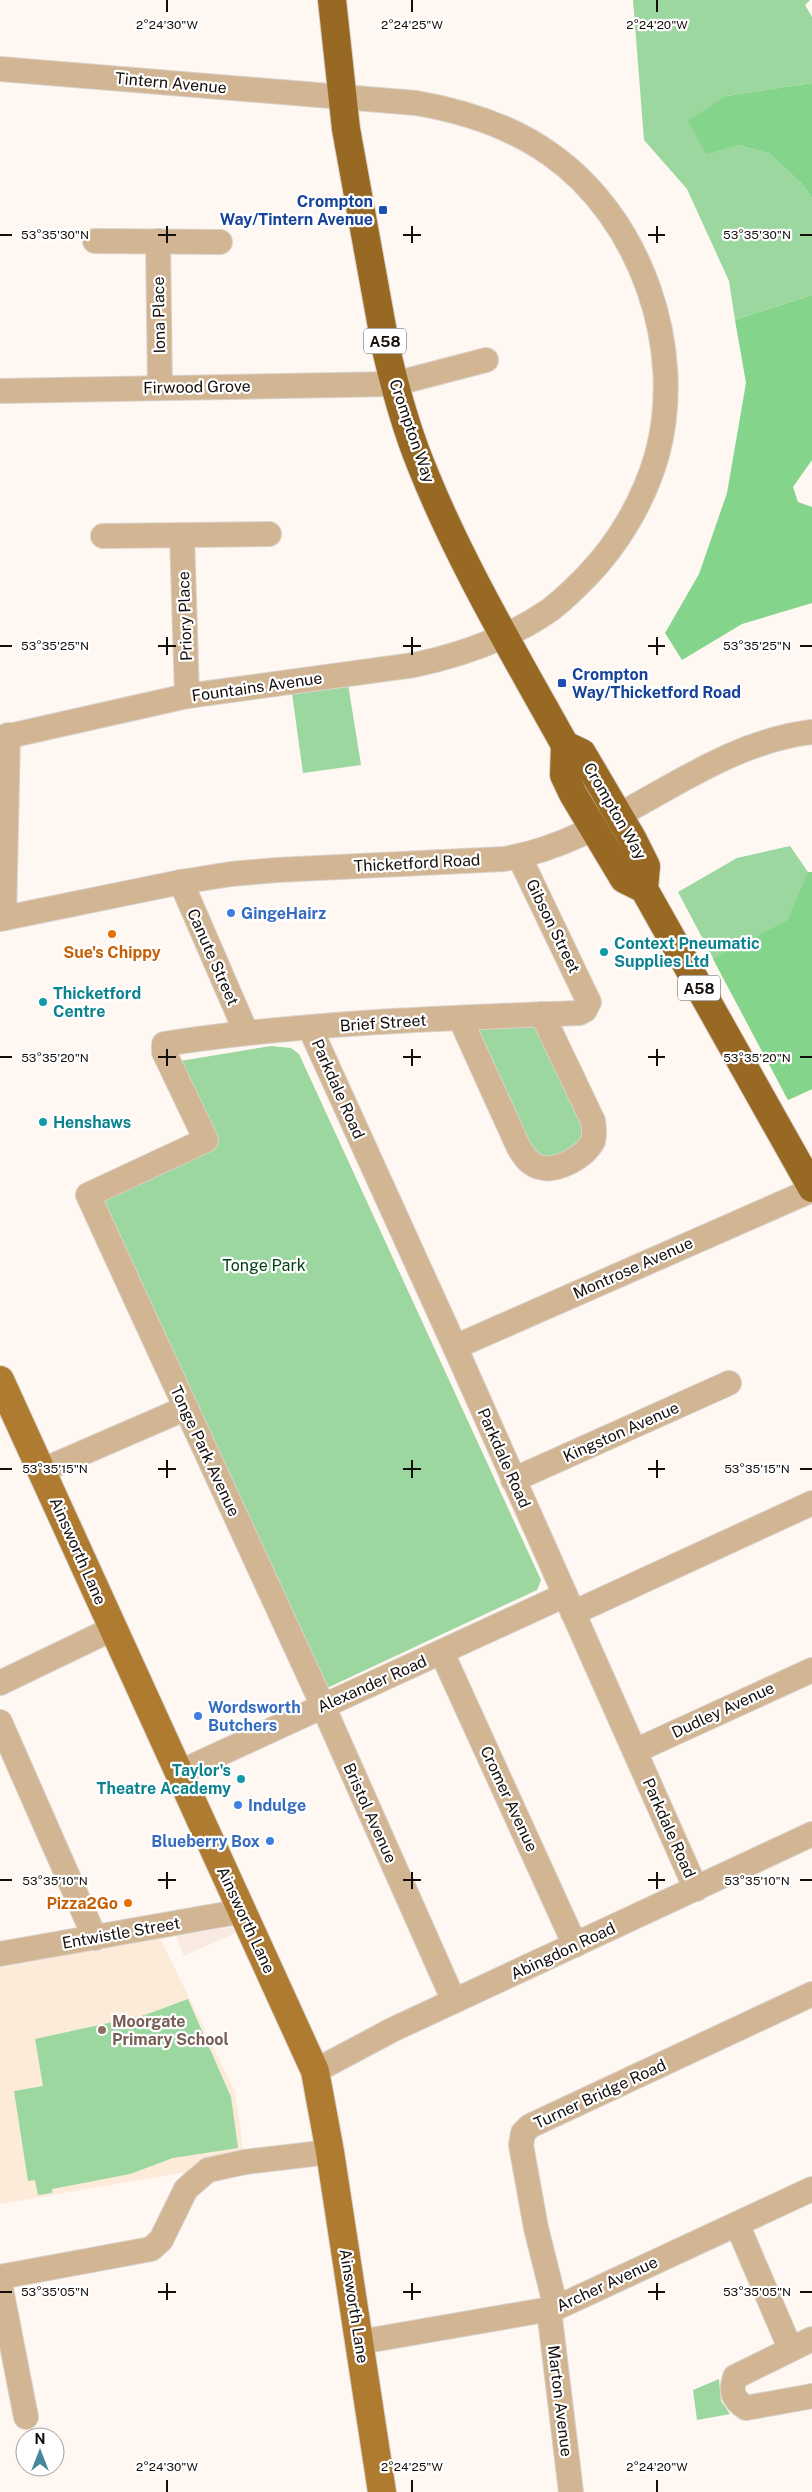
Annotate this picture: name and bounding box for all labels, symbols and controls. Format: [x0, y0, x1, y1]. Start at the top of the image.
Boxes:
text: 2°24'30"W [136, 18, 198, 32]
text: 2°24'25"W [381, 18, 443, 32]
text: 2°24'20"W [626, 18, 688, 32]
street label: Tintern Avenue [114, 69, 228, 97]
place label: Crompton Way/Tintern Avenue [220, 192, 373, 229]
marker: Crompton Way/Tintern Avenue [377, 204, 389, 216]
text: 53°35'30"N [21, 228, 89, 242]
text: 53°35'30"N [723, 228, 791, 242]
street label: Iona Place [149, 276, 169, 354]
road number: A58 [364, 328, 406, 354]
street label: Firwood Grove [143, 377, 251, 397]
street label: Crompton Way [385, 377, 439, 486]
street label: Priory Place [174, 571, 196, 661]
text: 53°35'25"N [21, 639, 89, 653]
text: 53°35'25"N [723, 639, 791, 653]
place label: Crompton Way/Thicketford Road [572, 665, 741, 702]
street label: Fountains Avenue [190, 668, 324, 706]
marker: Crompton Way/Thicketford Road [556, 677, 568, 689]
street label: Crompton Way [580, 759, 651, 863]
street label: Thicketford Road [353, 850, 481, 876]
street label: Gibson Street [522, 876, 584, 976]
place label: GingeHairz [241, 904, 326, 923]
street label: Canute Street [183, 906, 243, 1008]
marker: GingeHairz [225, 907, 237, 919]
marker: Sue's Chippy [106, 928, 118, 940]
place label: Context Pneumatic Supplies Ltd [614, 934, 760, 971]
place label: Sue's Chippy [63, 943, 161, 962]
marker: Context Pneumatic Supplies Ltd [598, 946, 610, 958]
road number: A58 [678, 976, 720, 1000]
place label: Thicketford Centre [53, 984, 141, 1021]
marker: Thicketford Centre [37, 996, 49, 1008]
street label: Brief Street [339, 1011, 427, 1035]
street label: Parkdale Road [307, 1036, 369, 1142]
text: 53°35'20"N [21, 1051, 89, 1065]
text: 53°35'20"N [723, 1051, 791, 1065]
place label: Henshaws [53, 1113, 131, 1132]
marker: Henshaws [37, 1116, 49, 1128]
street label: Montrose Avenue [570, 1233, 696, 1303]
park label: Tonge Park [222, 1256, 306, 1275]
street label: Tonge Park Avenue [166, 1383, 244, 1519]
street label: Kingston Avenue [560, 1398, 682, 1466]
street label: Parkdale Road [473, 1405, 535, 1511]
text: 53°35'15"N [22, 1462, 88, 1476]
text: 53°35'15"N [724, 1462, 790, 1476]
street label: Ainsworth Lane [46, 1494, 110, 1608]
street label: Alexander Road [314, 1651, 430, 1717]
street label: Dudley Avenue [669, 1678, 777, 1742]
place label: Wordsworth Butchers [208, 1698, 301, 1735]
marker: Wordsworth Butchers [192, 1710, 204, 1722]
street label: Cromer Avenue [476, 1743, 542, 1855]
street label: Bristol Avenue [339, 1760, 401, 1866]
place label: Taylor's Theatre Academy [97, 1761, 231, 1798]
marker: Taylor's Theatre Academy [235, 1773, 247, 1785]
street label: Parkdale Road [638, 1775, 700, 1881]
place label: Indulge [248, 1796, 306, 1815]
marker: Indulge [232, 1799, 244, 1811]
place label: Blueberry Box [151, 1832, 261, 1851]
marker: Blueberry Box [264, 1835, 276, 1847]
street label: Ainsworth Lane [213, 1864, 279, 1976]
text: 53°35'10"N [22, 1874, 88, 1888]
text: 53°35'10"N [724, 1874, 790, 1888]
place label: Pizza2Go [46, 1894, 118, 1913]
marker: Pizza2Go [122, 1897, 134, 1909]
street label: Entwistle Street [61, 1913, 181, 1953]
street label: Abingdon Road [508, 1918, 618, 1984]
place label: Moorgate Primary School [112, 2012, 229, 2049]
marker: Moorgate Primary School [96, 2024, 108, 2036]
street label: Turner Bridge Road [531, 2055, 669, 2133]
street label: Ainsworth Lane [336, 2247, 372, 2365]
street label: Archer Avenue [553, 2252, 661, 2316]
text: 53°35'05"N [21, 2285, 89, 2299]
text: 53°35'05"N [723, 2285, 791, 2299]
street label: Marton Avenue [544, 2344, 576, 2458]
north arrow [15, 2427, 65, 2477]
text: N [35, 2431, 45, 2447]
text: 2°24'30"W [136, 2460, 198, 2474]
text: 2°24'25"W [381, 2460, 443, 2474]
text: 2°24'20"W [626, 2460, 688, 2474]

